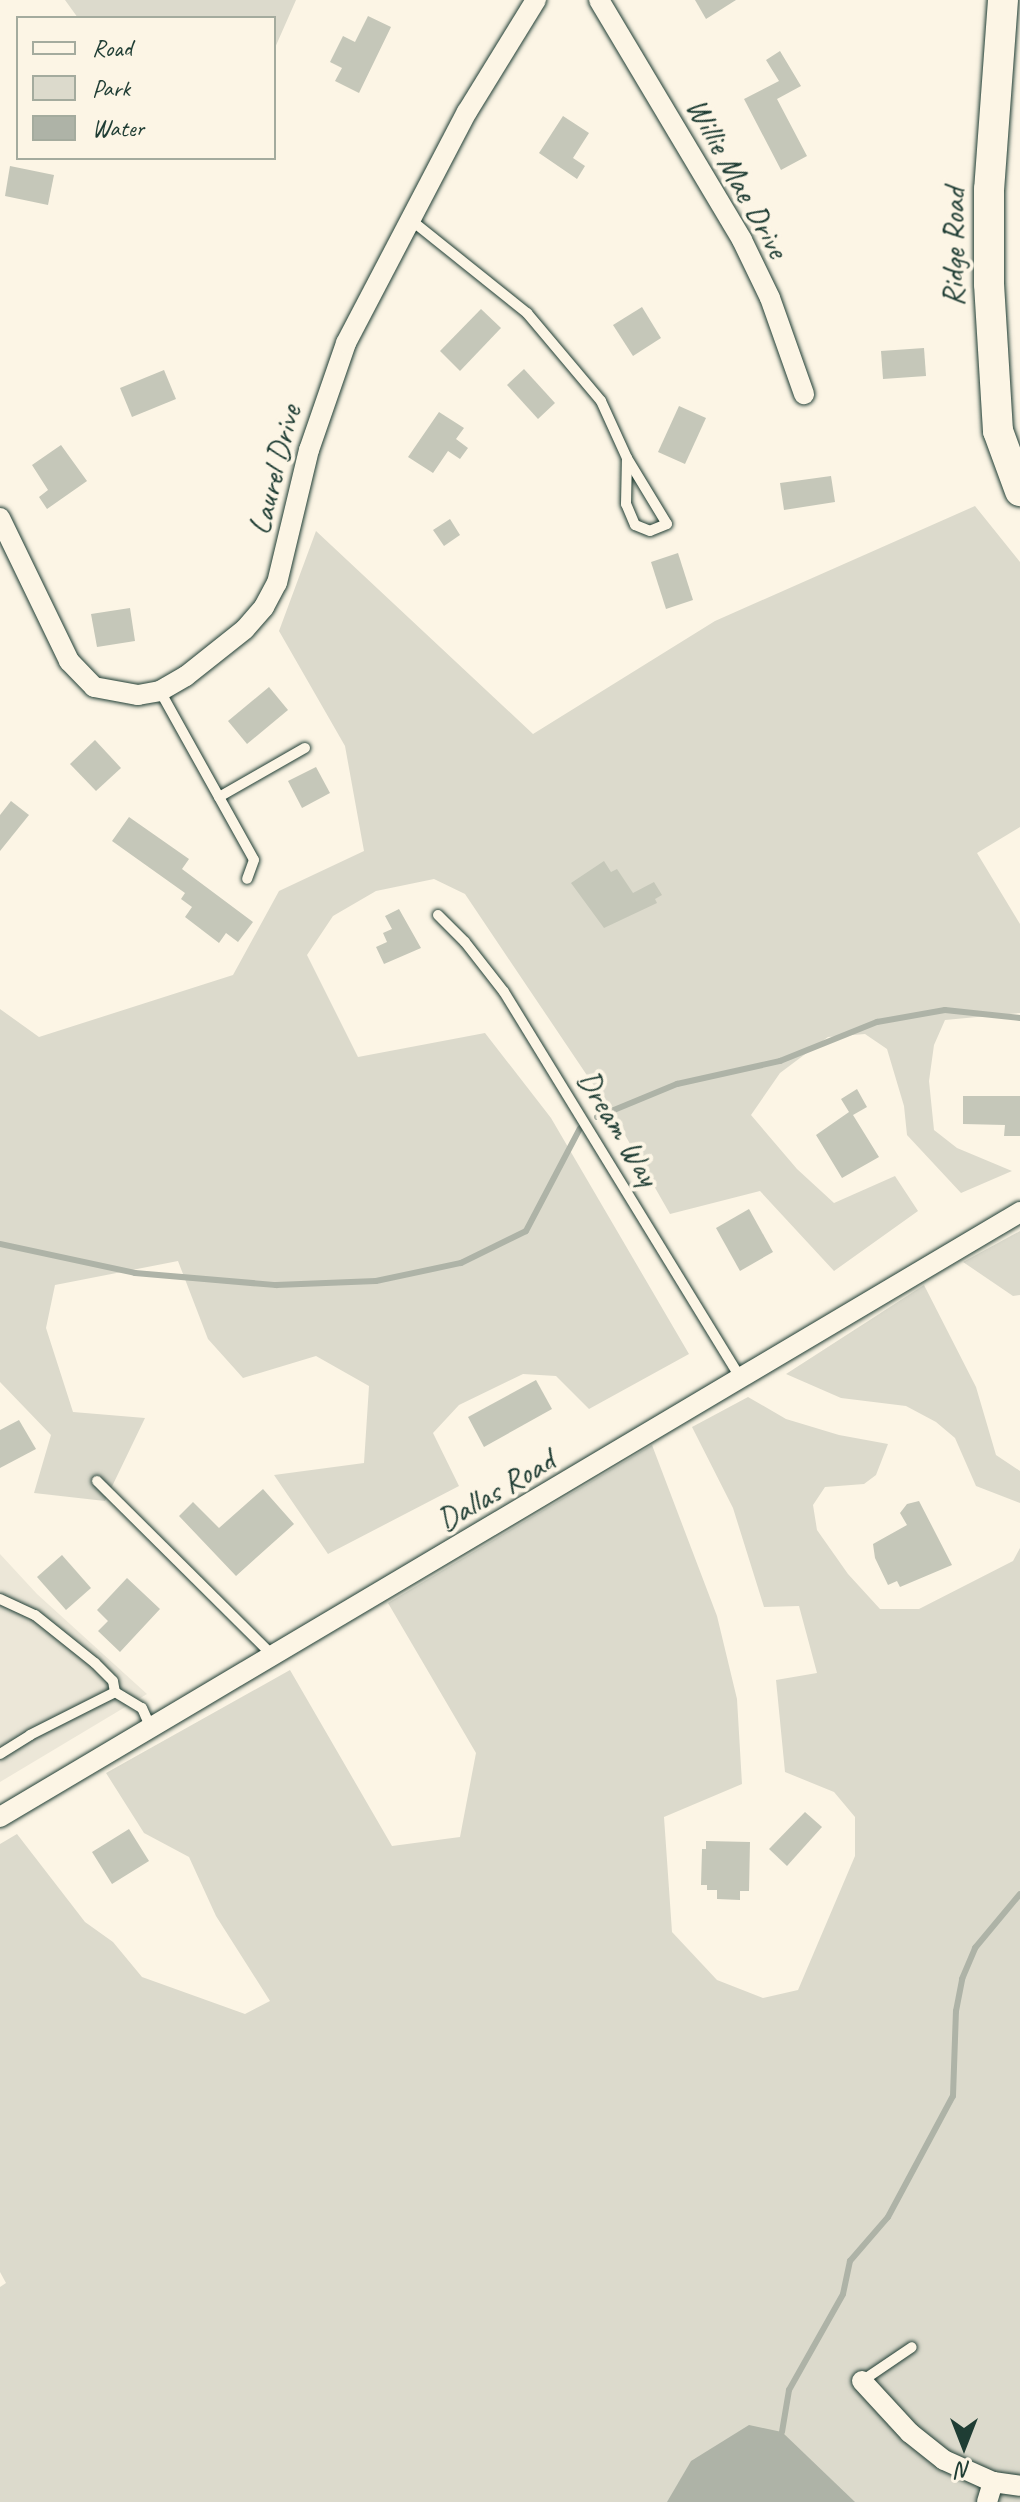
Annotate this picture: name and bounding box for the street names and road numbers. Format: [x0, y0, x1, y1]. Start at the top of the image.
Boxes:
street label: Willie Mae Drive [677, 91, 797, 265]
street label: Ridge Road [935, 188, 973, 306]
street label: Laurel Drive [240, 401, 310, 539]
street label: Dream Way [569, 1063, 667, 1193]
street label: Dallas Road [431, 1442, 561, 1540]

